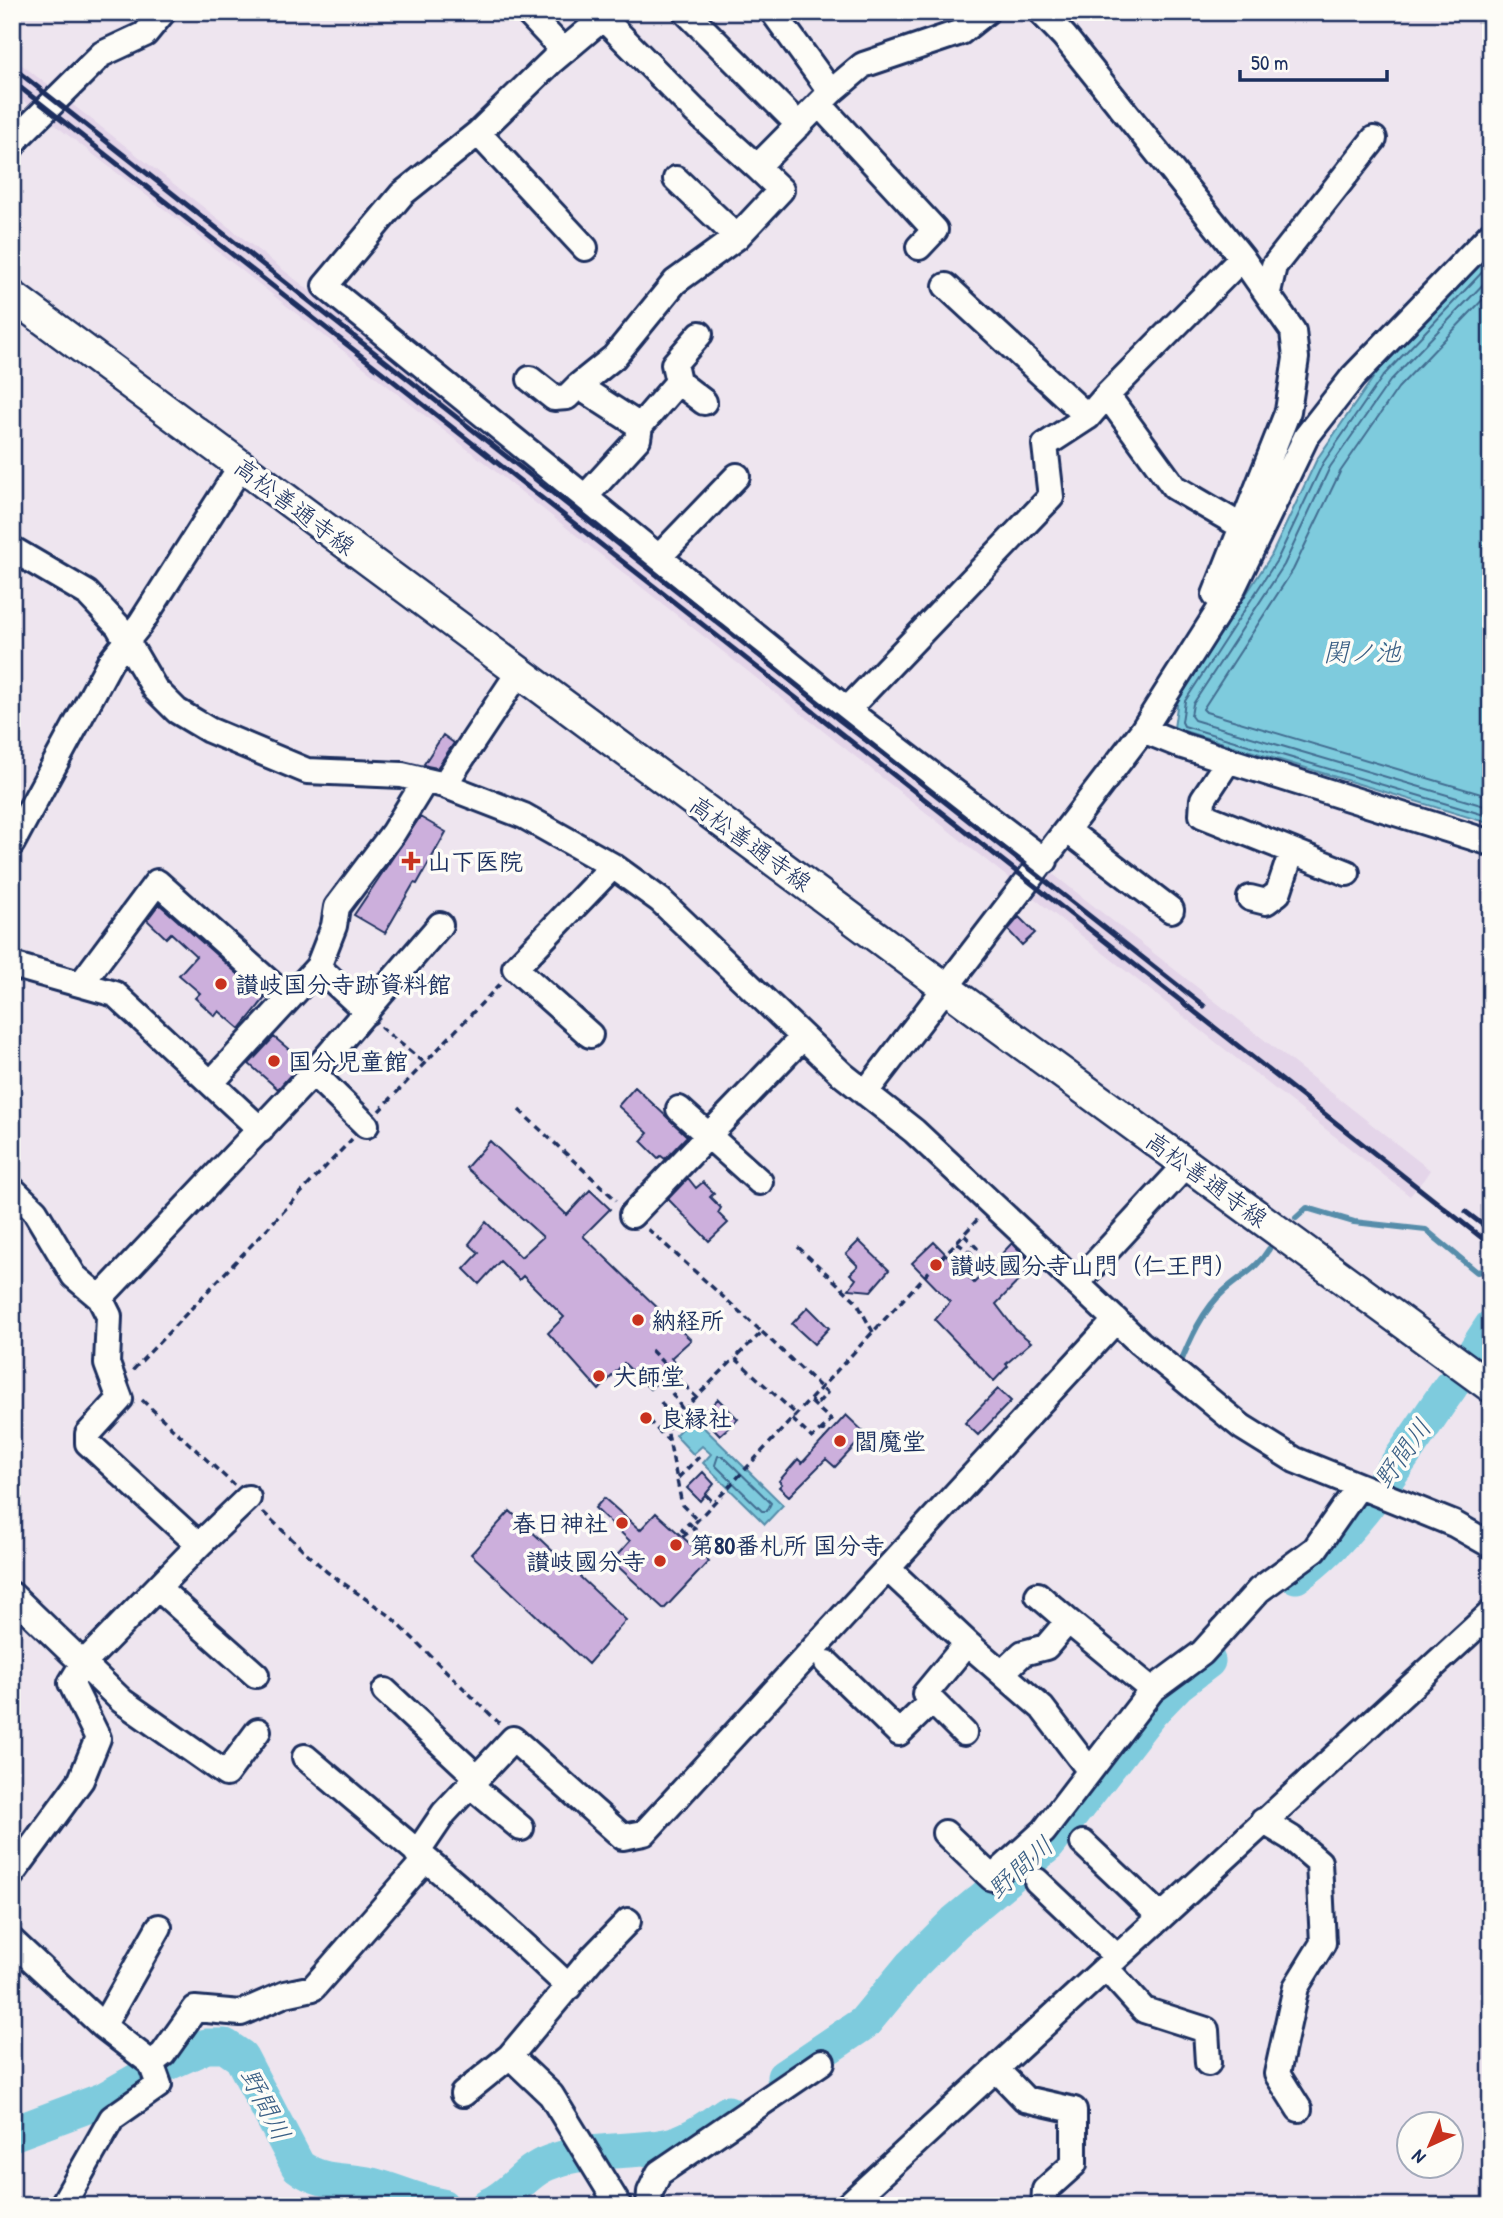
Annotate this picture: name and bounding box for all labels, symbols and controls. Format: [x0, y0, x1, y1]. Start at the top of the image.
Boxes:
scale bar [1240, 38, 1388, 82]
text: 50 m [1251, 48, 1288, 77]
street label: 高松善通寺線 [228, 450, 362, 562]
water label: 関ノ池 [1323, 634, 1402, 669]
street label: 高松善通寺線 [683, 788, 819, 898]
place label: 山下医院 [427, 845, 523, 877]
marker: 山下医院 [401, 851, 421, 871]
place label: 讃岐国分寺跡資料館 [235, 968, 451, 1000]
marker: 讃岐国分寺跡資料館 [213, 976, 229, 992]
place label: 国分児童館 [288, 1045, 408, 1077]
marker: 国分児童館 [266, 1053, 282, 1069]
street label: 高松善通寺線 [1139, 1124, 1275, 1234]
place label: 讃岐國分寺山門（仁王門） [950, 1249, 1238, 1281]
marker: 讃岐國分寺山門（仁王門） [928, 1257, 944, 1273]
place label: 納経所 [652, 1304, 724, 1336]
marker: 納経所 [630, 1312, 646, 1328]
place label: 大師堂 [613, 1360, 685, 1392]
marker: 大師堂 [591, 1368, 607, 1384]
place label: 良縁社 [660, 1402, 732, 1434]
marker: 良縁社 [638, 1410, 654, 1426]
water label: 野間川 [1365, 1411, 1439, 1495]
place label: 閻魔堂 [854, 1425, 926, 1457]
marker: 閻魔堂 [832, 1433, 848, 1449]
place label: 春日神社 [512, 1507, 608, 1539]
marker: 春日神社 [614, 1515, 630, 1531]
place label: 第80番札所 国分寺 [690, 1529, 885, 1561]
marker: 第80番札所 国分寺 [668, 1537, 684, 1553]
place label: 讃岐國分寺 [526, 1545, 646, 1577]
marker: 讃岐國分寺 [652, 1553, 668, 1569]
water label: 野間川 [979, 1828, 1061, 1906]
water label: 野間川 [233, 2061, 299, 2147]
north arrow [1394, 2110, 1464, 2180]
text: N [1406, 2144, 1431, 2170]

